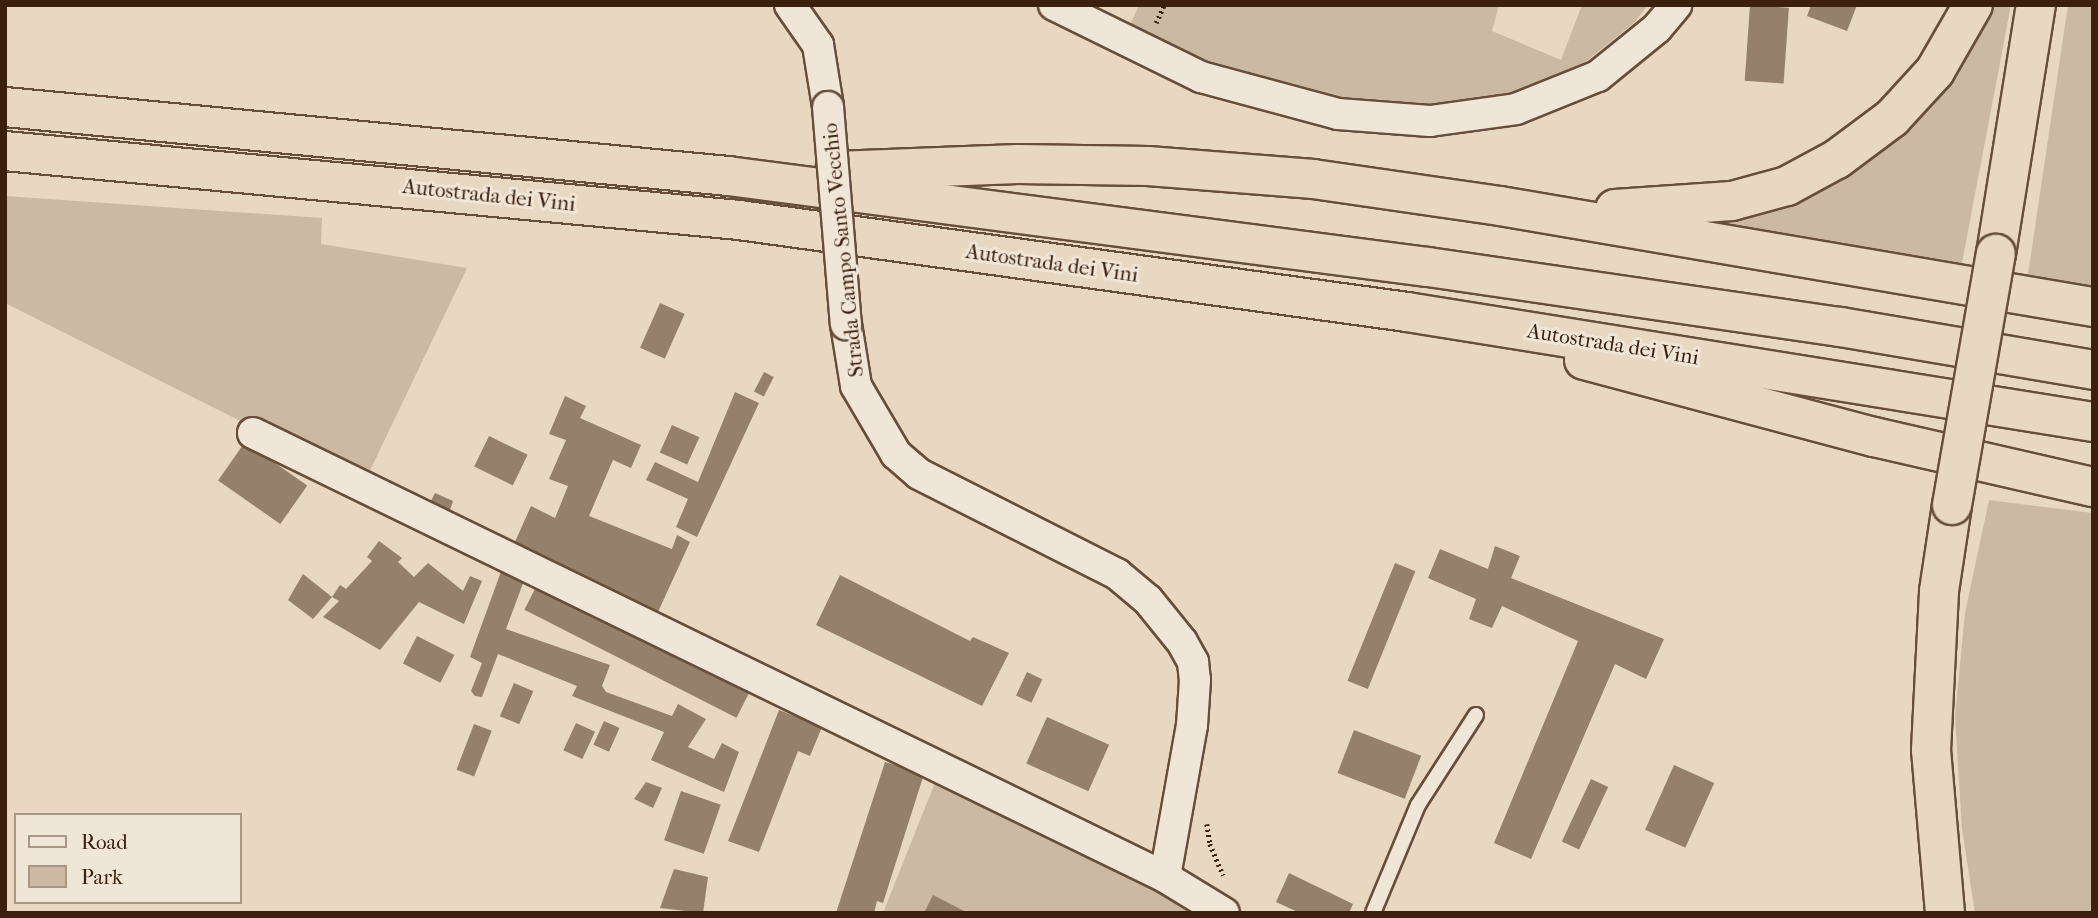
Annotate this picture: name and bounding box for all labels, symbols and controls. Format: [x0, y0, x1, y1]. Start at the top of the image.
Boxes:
street label: Strada Campo Santo Vecchio [817, 122, 869, 378]
street label: Autostrada dei Vini [401, 173, 577, 217]
street label: Autostrada dei Vini [964, 238, 1140, 288]
street label: Autostrada dei Vini [1525, 318, 1701, 370]
legend [14, 813, 242, 904]
text: Road [81, 830, 128, 854]
text: Park [81, 865, 123, 889]

